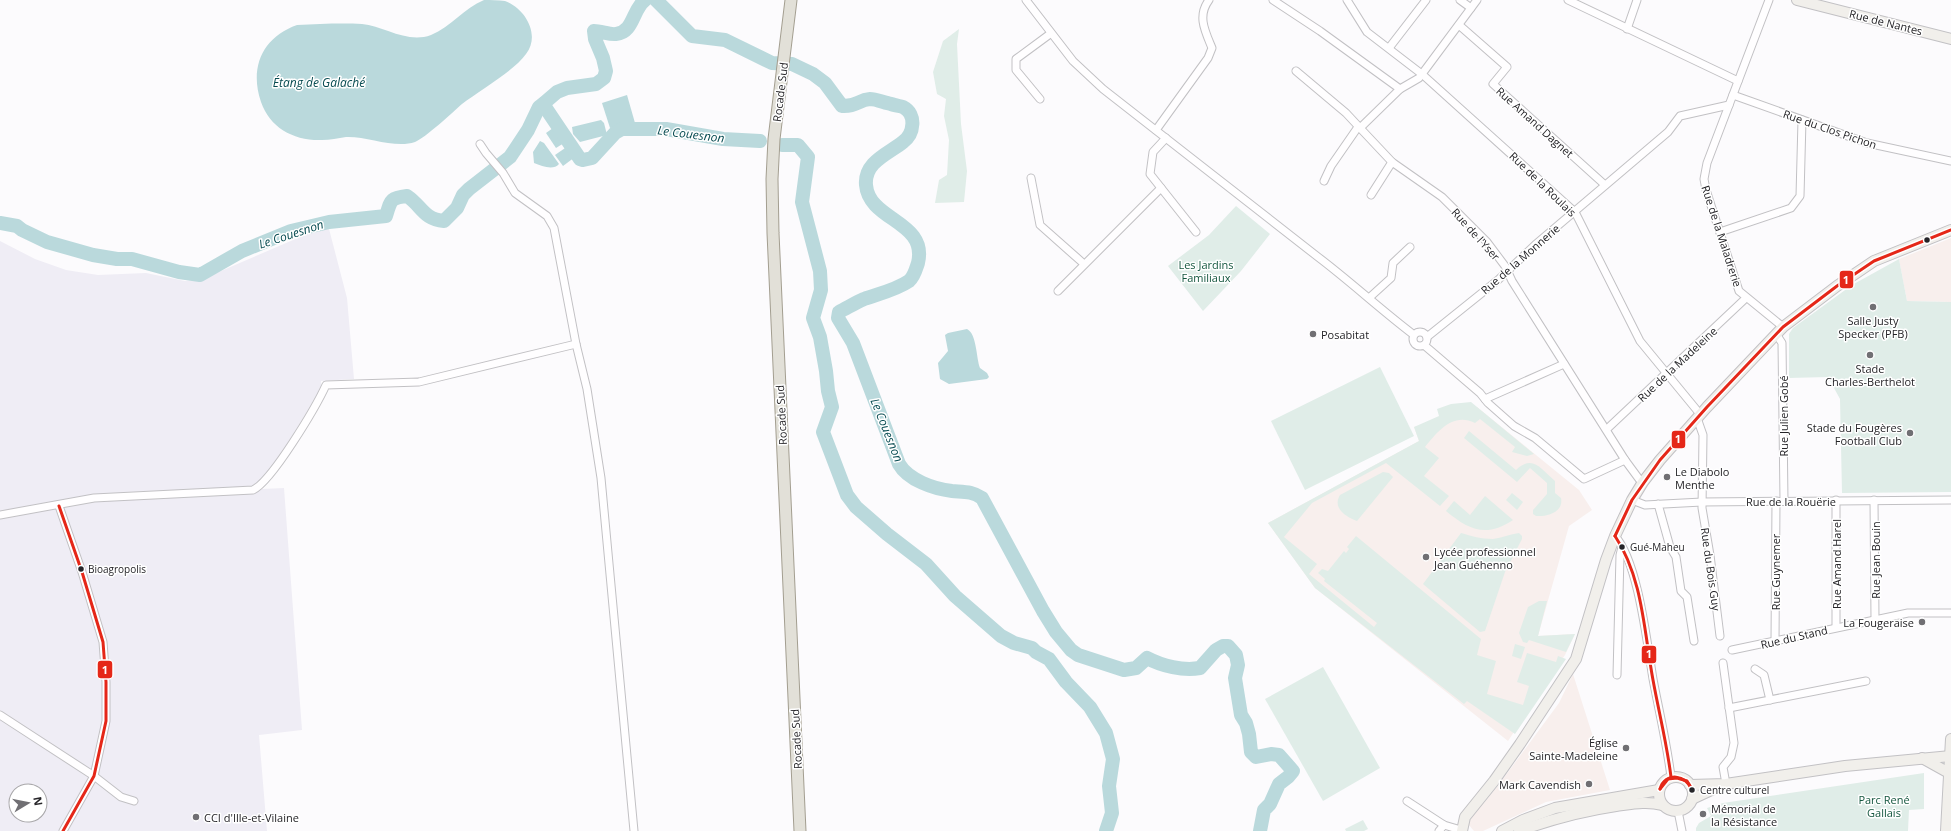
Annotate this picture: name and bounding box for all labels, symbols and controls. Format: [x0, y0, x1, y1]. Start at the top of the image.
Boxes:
street label: Rue de Nantes [1848, 6, 1924, 38]
street label: Rocade Sud [769, 61, 791, 123]
water label: Étang de Galaché [273, 74, 365, 91]
street label: Rue Amand Dagnet [1493, 83, 1577, 161]
street label: Rue du Clos Pichon [1781, 106, 1879, 152]
water label: Le Couesnon [657, 121, 726, 147]
street label: Rue de la Roulais [1506, 148, 1580, 220]
street label: Rue de la Maladrerie [1699, 183, 1745, 289]
street label: Rue de l'Yser [1448, 205, 1504, 264]
water label: Le Couesnon [256, 215, 326, 252]
street label: Rue de la Monnerie [1477, 221, 1563, 297]
unlabelled marker [1922, 235, 1932, 245]
park label: Les Jardins Familiaux [1178, 257, 1234, 285]
line badge: 1 [1839, 270, 1854, 289]
text: 1 [1843, 272, 1849, 287]
marker: Salle Justy Specker (PFB) [1868, 302, 1878, 312]
place label: Salle Justy Specker (PFB) [1838, 313, 1908, 341]
street label: Rue de la Madeleine [1634, 323, 1720, 405]
place label: Posabitat [1321, 327, 1369, 342]
marker: Posabitat [1308, 329, 1318, 339]
marker: Stade Charles-Berthelot [1865, 350, 1875, 360]
place label: Stade Charles-Berthelot [1825, 361, 1915, 389]
street label: Rue Julien Gobé [1776, 375, 1791, 457]
street label: Rocade Sud [772, 385, 790, 445]
water label: Le Couesnon [867, 396, 908, 464]
place label: Stade du Fougères Football Club [1807, 420, 1902, 448]
marker: Stade du Fougères Football Club [1905, 428, 1915, 438]
line badge: 1 [1671, 430, 1686, 449]
text: 1 [1675, 431, 1681, 446]
place label: Le Diabolo Menthe [1675, 464, 1730, 492]
marker: Le Diabolo Menthe [1662, 472, 1672, 482]
street label: Rue de la Rouërie [1746, 494, 1836, 509]
street label: Rue Amand Harel [1829, 519, 1844, 609]
street label: Rue Jean Bouin [1868, 521, 1883, 599]
street label: Rue du Bois Guy [1698, 526, 1724, 612]
street label: Rue Guynemer [1768, 533, 1783, 610]
place label: Gué-Maheu [1630, 540, 1685, 554]
marker: Gué-Maheu [1617, 542, 1627, 552]
place label: Lycée professionnel Jean Guéhenno [1433, 544, 1536, 572]
marker: Lycée professionnel Jean Guéhenno [1421, 552, 1431, 562]
place label: Bioagropolis [88, 562, 146, 576]
marker: Bioagropolis [76, 564, 86, 574]
place label: La Fougeraise [1843, 615, 1914, 630]
marker: La Fougeraise [1917, 617, 1927, 627]
street label: Rue du Stand [1759, 622, 1829, 652]
line badge: 1 [1641, 645, 1657, 664]
text: 1 [1646, 646, 1652, 661]
line badge: 1 [97, 660, 113, 679]
text: 1 [102, 662, 108, 677]
street label: Rocade Sud [787, 709, 805, 769]
place label: Église Sainte-Madeleine [1529, 735, 1618, 763]
marker: Église Sainte-Madeleine [1621, 743, 1631, 753]
place label: Mark Cavendish [1499, 777, 1581, 792]
marker: Mark Cavendish [1584, 779, 1594, 789]
north arrow [8, 783, 48, 823]
place label: Centre culturel [1700, 783, 1769, 797]
marker: Centre culturel [1687, 785, 1697, 795]
park label: Parc René Gallais [1858, 792, 1910, 820]
text: N [30, 795, 47, 807]
place label: Mémorial de la Résistance [1711, 801, 1777, 829]
marker: Mémorial de la Résistance [1698, 809, 1708, 819]
place label: CCI d'Ille-et-Vilaine [204, 810, 299, 825]
marker: CCI d'Ille-et-Vilaine [191, 812, 201, 822]

